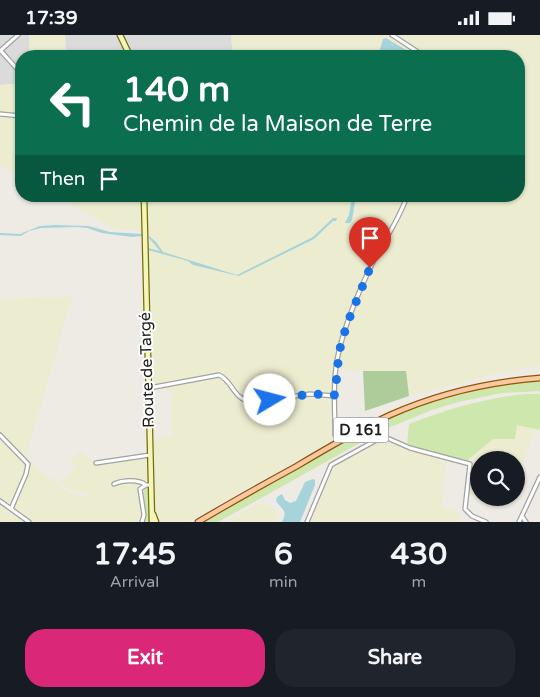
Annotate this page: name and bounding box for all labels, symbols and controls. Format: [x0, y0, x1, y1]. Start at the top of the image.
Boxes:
text: 17:39 [25, 7, 78, 29]
text: 140 m [123, 69, 230, 111]
icon: left [40, 70, 105, 135]
text: Chemin de la Maison de Terre [123, 111, 432, 137]
icon: arrive [95, 165, 123, 193]
text: Then [40, 168, 85, 190]
pin [349, 217, 391, 268]
icon: arrive [356, 224, 384, 252]
street label: Route de Targé [135, 312, 159, 428]
position arrow [243, 373, 295, 425]
road number: D 161 [334, 417, 388, 443]
map controls [470, 451, 525, 506]
button: search [470, 451, 525, 506]
text: 17:45 [93, 536, 176, 573]
text: 6 [274, 536, 293, 573]
text: 430 [391, 536, 447, 573]
text: Arrival [110, 572, 159, 592]
text: min [269, 572, 298, 592]
text: m [411, 572, 426, 592]
button: Exit [25, 629, 265, 687]
button: Share [275, 629, 515, 687]

